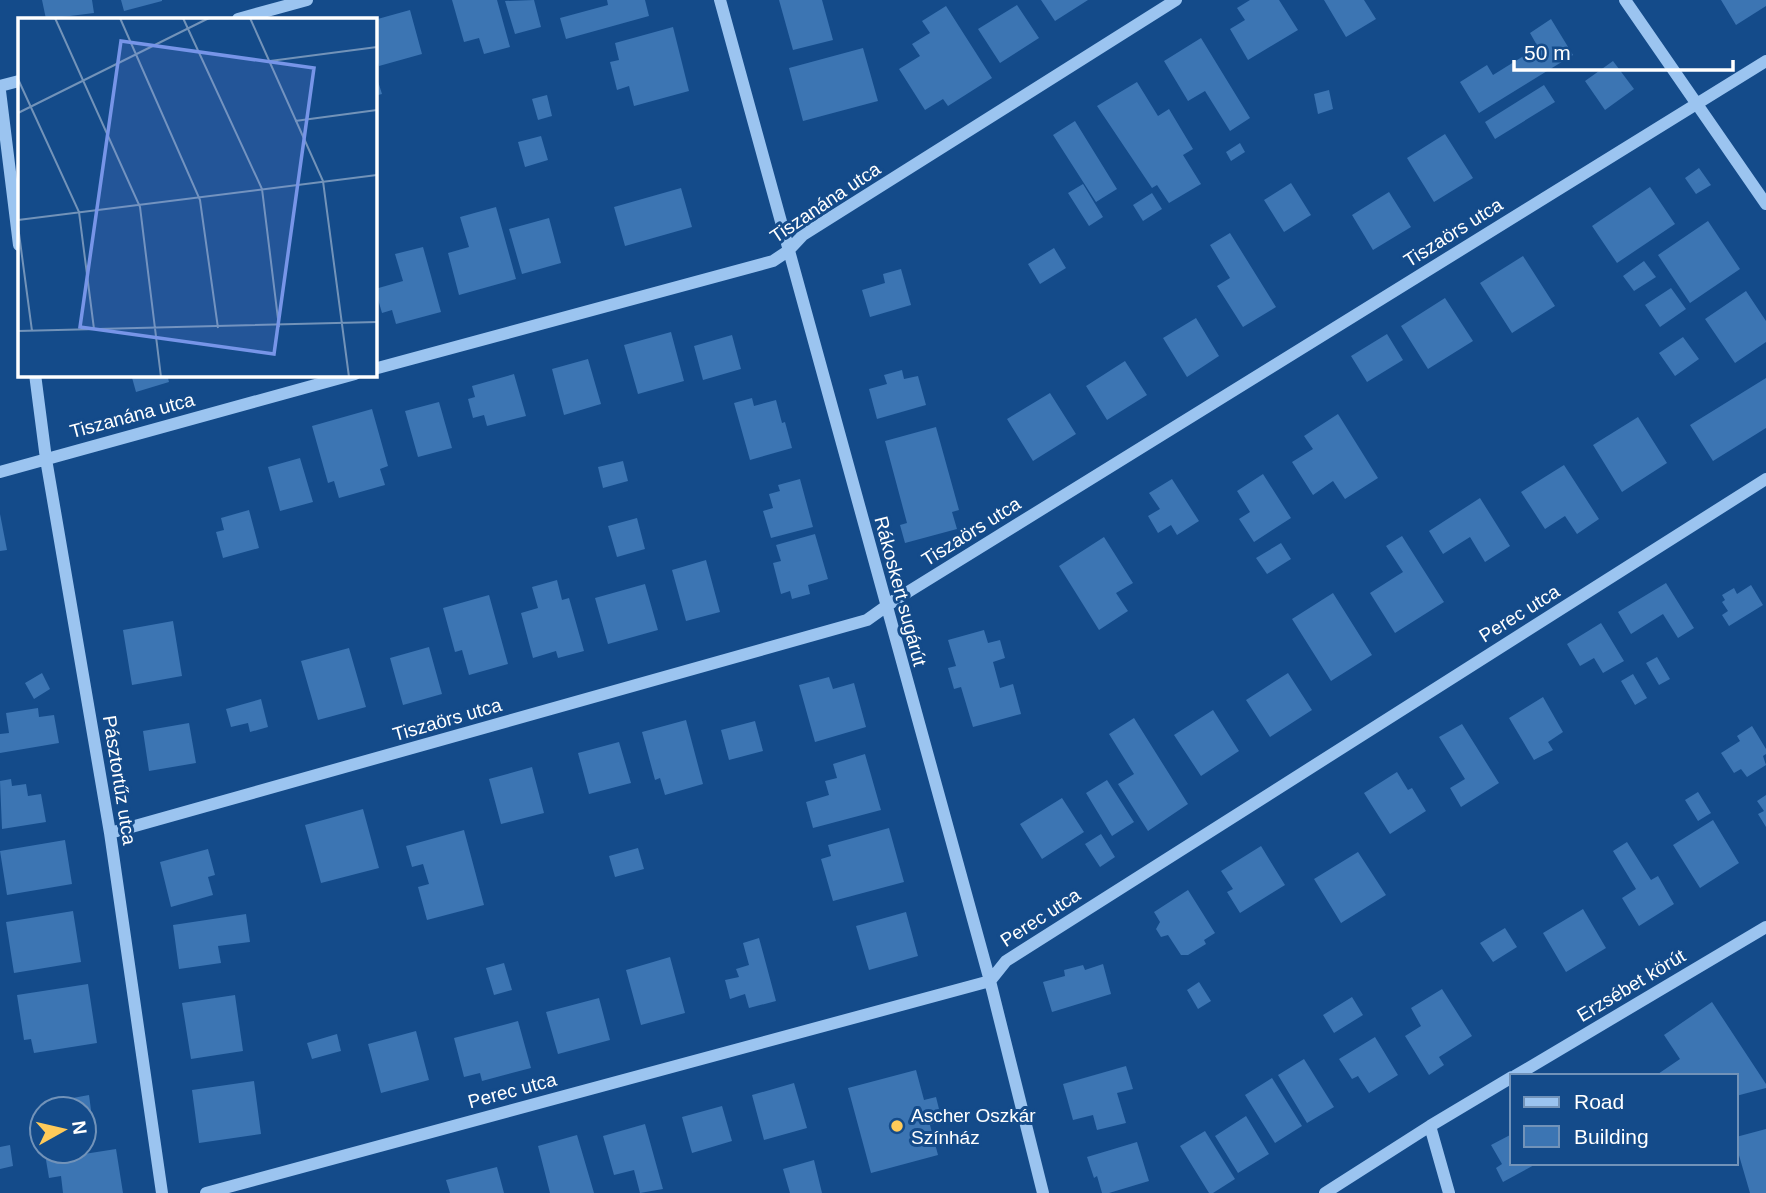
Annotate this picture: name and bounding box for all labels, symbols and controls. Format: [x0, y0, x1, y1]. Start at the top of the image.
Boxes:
inset map [18, 18, 376, 376]
scale bar [1514, 28, 1733, 72]
text: 50 m [1524, 41, 1571, 64]
street label: Tiszanána utca [766, 158, 885, 247]
street label: Tiszaörs utca [1400, 194, 1507, 271]
street label: Tiszanána utca [68, 389, 197, 442]
street label: Tiszaörs utca [918, 493, 1025, 570]
street label: Rákoskert sugárút [870, 514, 931, 669]
street label: Perec utca [1475, 580, 1564, 646]
street label: Tiszaörs utca [390, 694, 504, 745]
street label: Pásztortűz utca [99, 714, 140, 847]
street label: Perec utca [996, 884, 1084, 951]
street label: Erzsébet körút [1573, 945, 1690, 1026]
street label: Perec utca [466, 1068, 559, 1112]
legend [1510, 1074, 1738, 1165]
text: Road [1574, 1090, 1624, 1113]
north arrow [28, 1095, 98, 1165]
place label: Ascher Oszkár Színház [911, 1105, 1036, 1148]
marker: Ascher Oszkár Színház [889, 1118, 905, 1134]
text: N [68, 1119, 91, 1136]
text: Building [1574, 1125, 1649, 1148]

